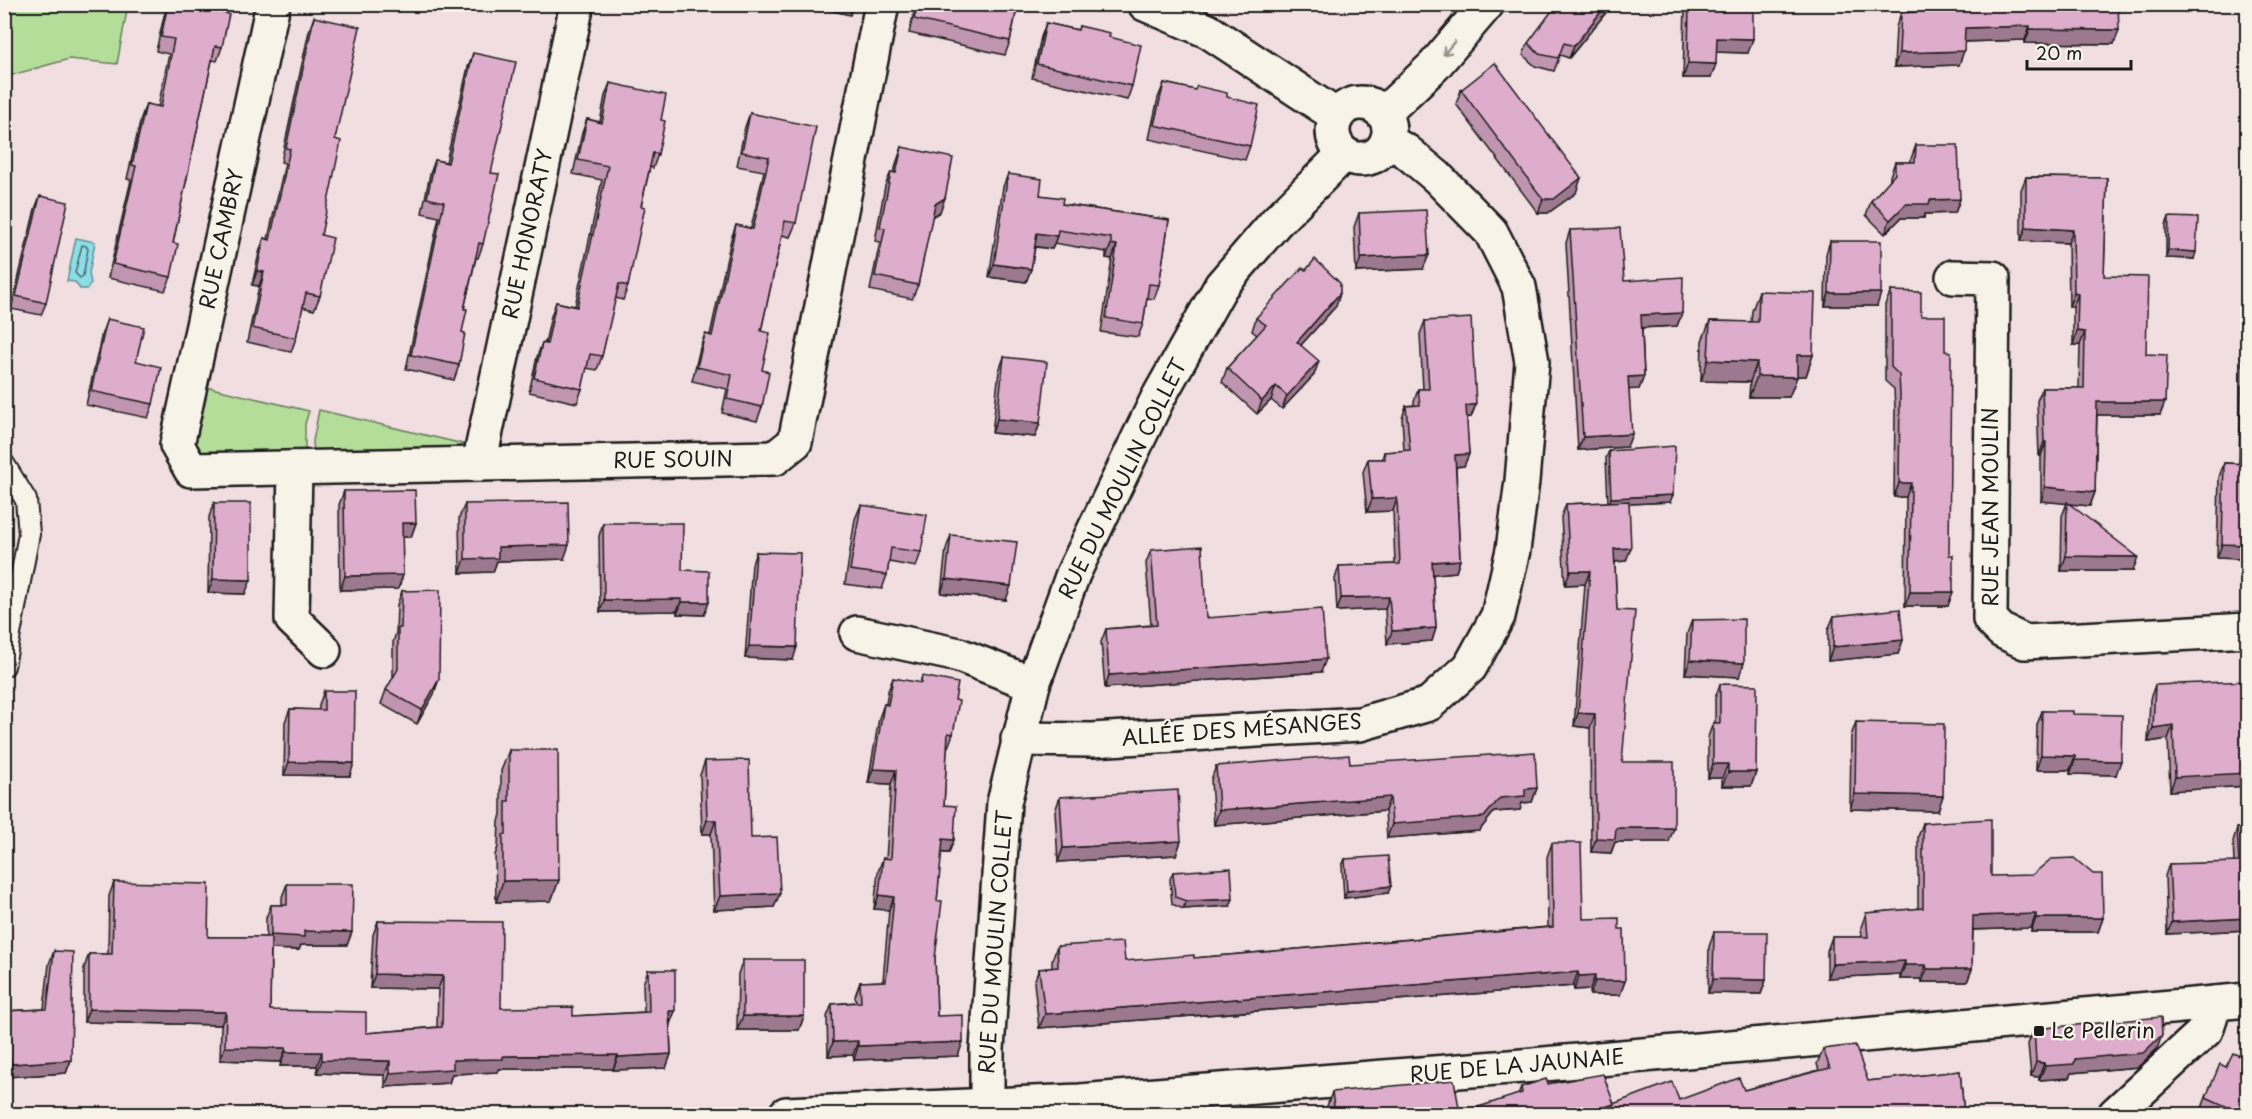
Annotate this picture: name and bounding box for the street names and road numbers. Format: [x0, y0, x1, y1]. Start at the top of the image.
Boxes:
street label: RUE HONORATY [492, 145, 560, 322]
street label: RUE CAMBRY [190, 165, 251, 312]
street label: RUE DU MOULIN COLLET [1049, 352, 1194, 604]
street label: RUE JEAN MOULIN [1973, 407, 2005, 607]
street label: RUE SOUIN [613, 441, 733, 475]
street label: ALLÉE DES MÉSANGES [1120, 704, 1363, 752]
street label: RUE DU MOULIN COLLET [969, 808, 1019, 1075]
street label: RUE DE LA JAUNAIE [1408, 1039, 1626, 1089]

